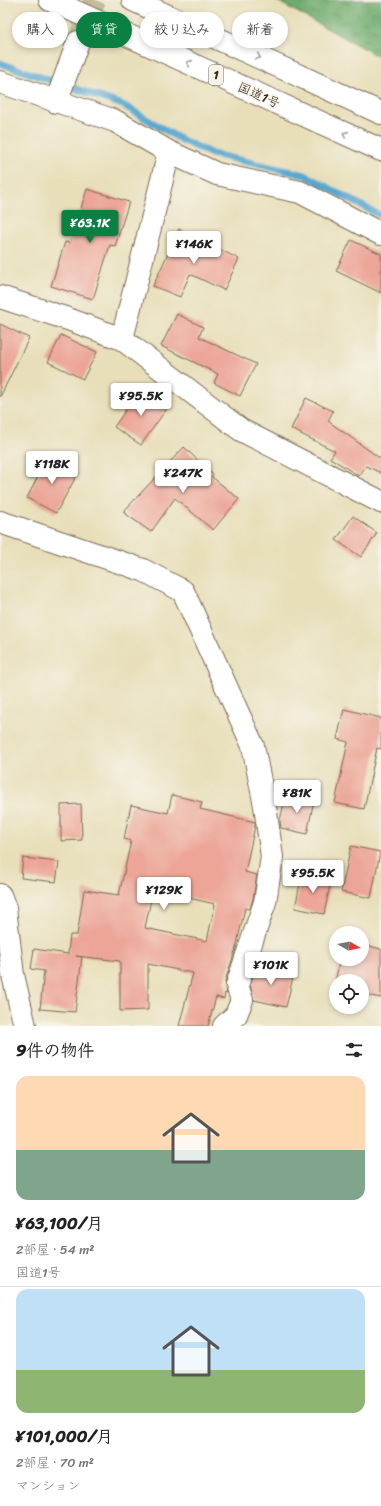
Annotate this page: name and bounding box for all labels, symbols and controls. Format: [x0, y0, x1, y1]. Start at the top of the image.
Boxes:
chip: 購入 [12, 12, 68, 48]
chip: 賃貸 [76, 12, 132, 48]
chip: 絞り込み [140, 12, 224, 48]
chip: 新着 [232, 12, 288, 48]
one-way arrow [254, 52, 261, 60]
one-way arrow [185, 60, 193, 68]
road number: 1 [209, 65, 223, 85]
street label: 国道1号 [234, 75, 284, 115]
one-way arrow [342, 131, 350, 139]
pin: ¥63.1K [57, 210, 123, 244]
text: ¥63.1K [70, 211, 110, 234]
pin: ¥146K [166, 231, 222, 265]
text: ¥146K [176, 232, 212, 255]
pin: ¥95.5K [108, 383, 174, 417]
text: ¥95.5K [120, 384, 162, 407]
pin: ¥118K [24, 451, 80, 485]
text: ¥118K [35, 452, 69, 475]
pin: ¥247K [155, 460, 211, 494]
text: ¥247K [164, 461, 202, 484]
pin: ¥81K [273, 780, 321, 814]
text: ¥81K [283, 781, 311, 804]
pin: ¥95.5K [280, 860, 346, 894]
text: ¥95.5K [292, 861, 334, 884]
pin: ¥129K [136, 877, 192, 911]
text: ¥129K [146, 878, 182, 901]
north arrow [329, 926, 369, 966]
map controls [329, 926, 369, 1014]
pin: ¥101K [243, 952, 299, 986]
text: ¥101K [254, 953, 288, 976]
button: locate [329, 974, 369, 1014]
text: 9件の物件 [16, 1035, 94, 1065]
icon: filters [343, 1039, 365, 1061]
icon: home [155, 1102, 227, 1174]
text: ¥63,100/月 [16, 1208, 103, 1238]
text: 2部屋 · 54 m² [16, 1238, 94, 1261]
text: 国道1号 [16, 1261, 61, 1284]
icon: home [155, 1315, 227, 1387]
text: ¥101,000/月 [16, 1421, 113, 1451]
text: 2部屋 · 70 m² [16, 1451, 94, 1474]
text: マンション [16, 1474, 80, 1497]

